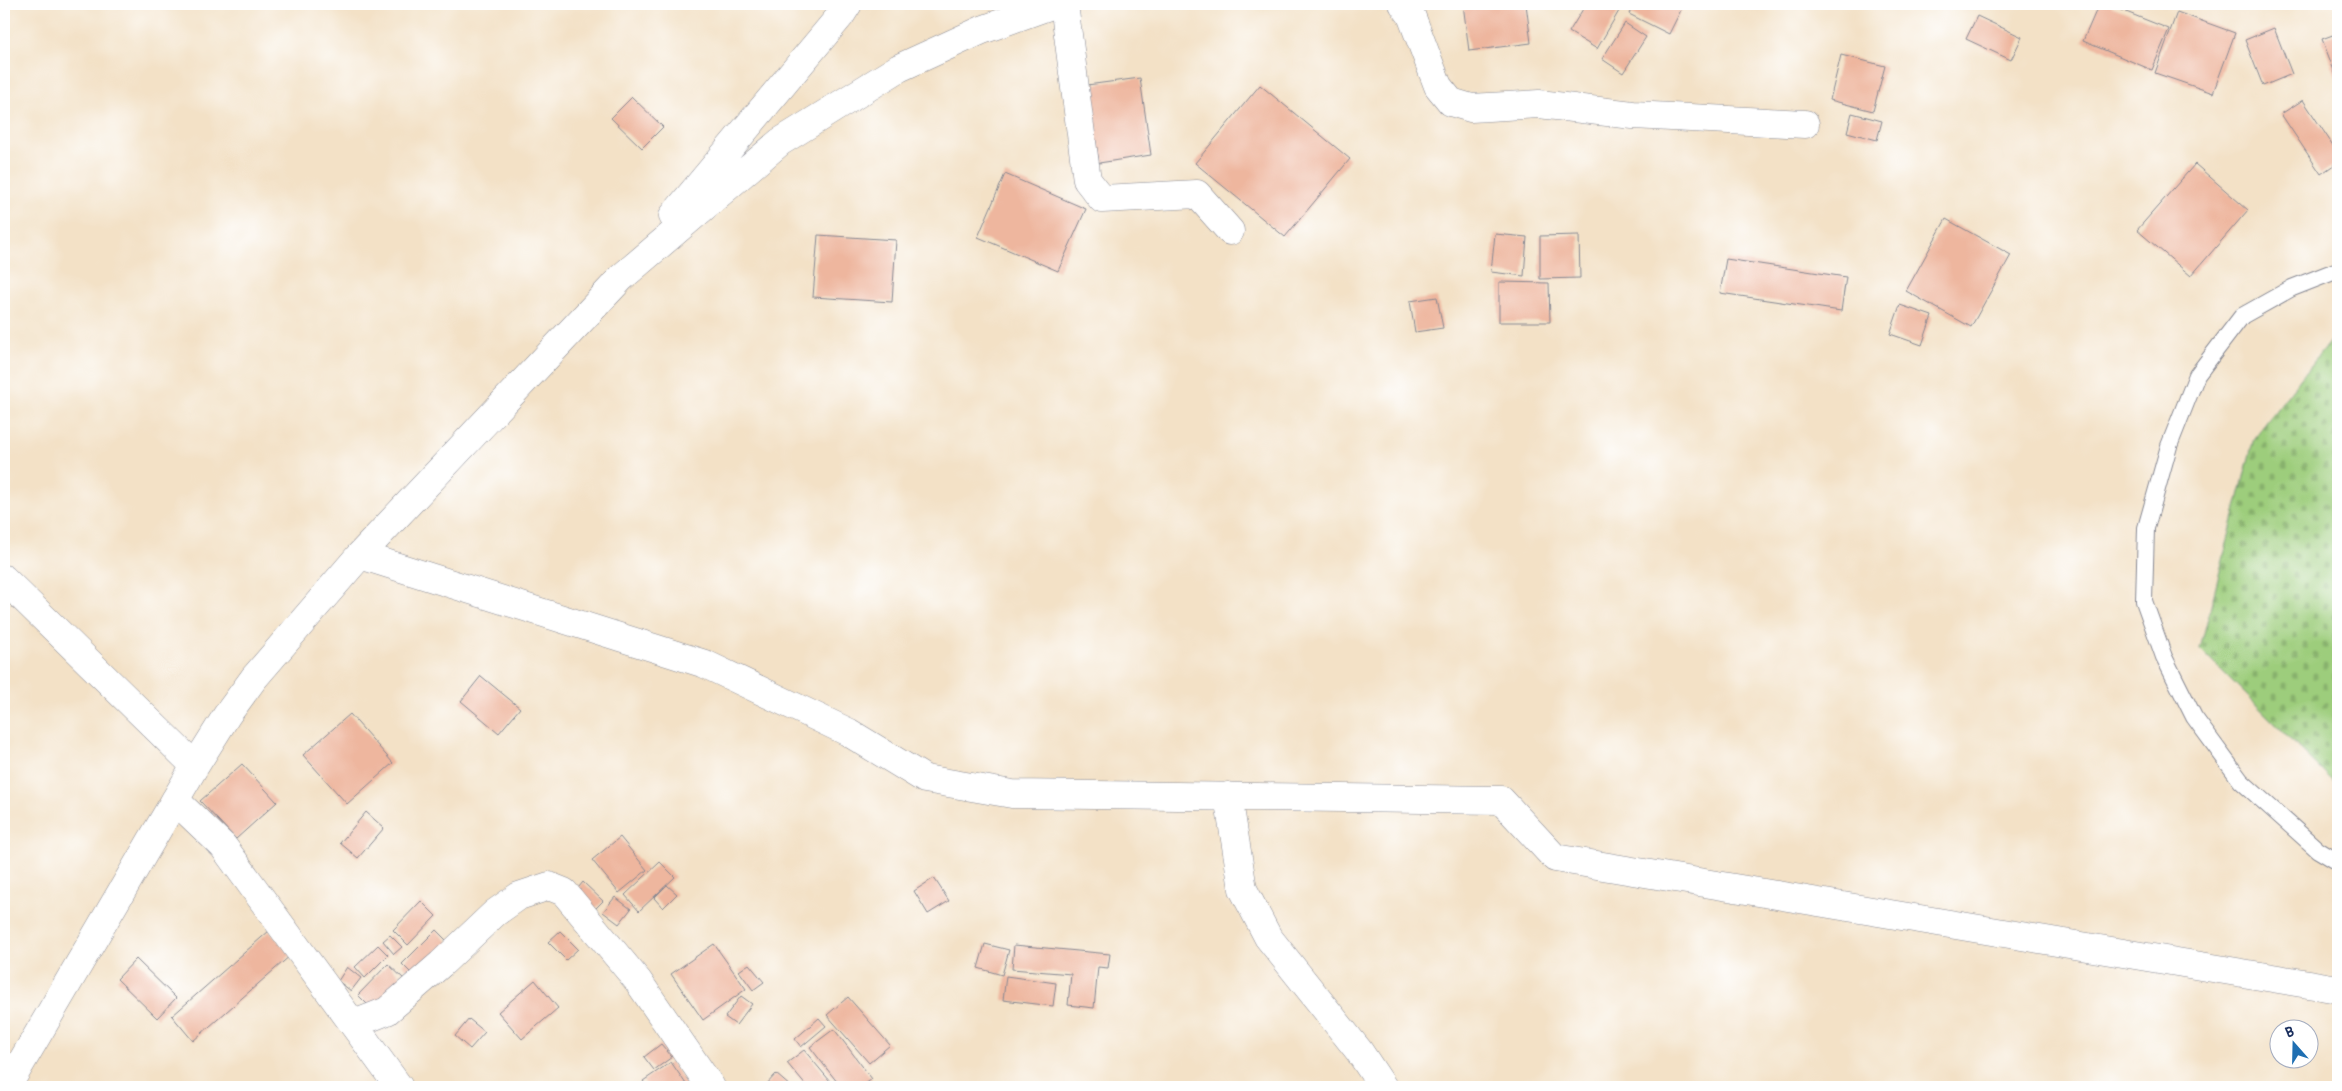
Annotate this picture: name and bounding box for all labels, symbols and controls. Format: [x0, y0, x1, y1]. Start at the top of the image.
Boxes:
north arrow [2270, 1018, 2320, 1068]
text: B [2283, 1023, 2296, 1042]

